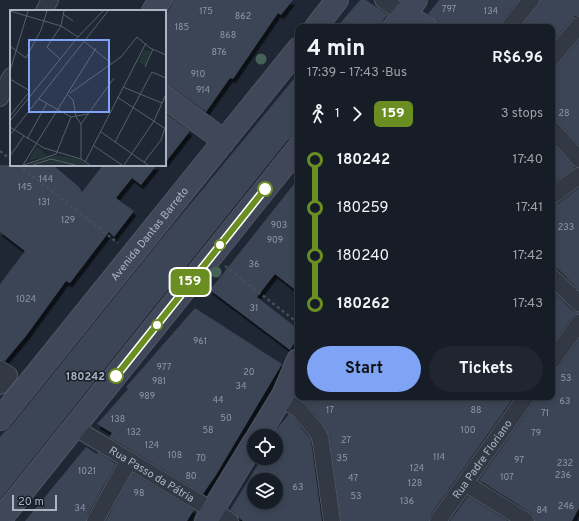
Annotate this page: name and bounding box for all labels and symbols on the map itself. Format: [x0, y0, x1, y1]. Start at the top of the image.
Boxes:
house number: 797 [442, 4, 457, 15]
house number: 175 [199, 6, 213, 17]
house number: 134 [484, 6, 499, 17]
inset map [10, 10, 166, 166]
house number: 862 [235, 11, 251, 22]
house number: 185 [175, 22, 189, 33]
house number: 868 [220, 30, 236, 41]
house number: 876 [211, 47, 227, 58]
house number: 910 [191, 69, 205, 80]
house number: 914 [196, 85, 210, 96]
house number: 28 [558, 108, 570, 119]
house number: 144 [39, 174, 54, 185]
unlabelled marker [257, 181, 273, 197]
house number: 145 [18, 182, 32, 193]
street label: Avenida Dantas Barreto [108, 184, 192, 284]
house number: 131 [38, 197, 50, 208]
house number: 129 [61, 215, 75, 226]
house number: 903 [271, 220, 287, 231]
house number: 233 [558, 222, 574, 233]
house number: 909 [267, 235, 283, 246]
unlabelled marker [214, 239, 226, 251]
house number: 36 [249, 259, 259, 270]
line badge: 159 [167, 269, 213, 295]
house number: 1024 [16, 294, 36, 305]
house number: 31 [250, 303, 258, 314]
unlabelled marker [151, 319, 163, 331]
house number: 961 [193, 336, 207, 347]
house number: 977 [157, 362, 172, 373]
house number: 20 [243, 367, 255, 378]
marker: 180242 [108, 368, 124, 384]
place label: 180242 [66, 370, 105, 384]
house number: 53 [560, 373, 572, 384]
house number: 981 [152, 376, 166, 387]
house number: 34 [235, 381, 247, 392]
house number: 989 [139, 391, 155, 402]
house number: 44 [212, 395, 224, 406]
house number: 63 [560, 396, 570, 407]
house number: 17 [326, 405, 334, 416]
house number: 88 [471, 405, 482, 416]
house number: 71 [541, 408, 549, 419]
house number: 50 [220, 413, 232, 424]
house number: 138 [111, 414, 125, 425]
street label: Rua Padre Floriano [450, 417, 516, 502]
house number: 58 [202, 425, 214, 436]
house number: 100 [461, 425, 476, 436]
house number: 132 [127, 427, 141, 438]
house number: 79 [531, 428, 541, 439]
house number: 27 [341, 435, 351, 446]
house number: 124 [145, 440, 160, 451]
street label: Rua Passo da Pátria [106, 444, 197, 506]
house number: 108 [168, 450, 182, 461]
house number: 114 [433, 452, 445, 463]
house number: 70 [196, 453, 206, 464]
house number: 35 [336, 453, 348, 464]
house number: 97 [514, 455, 524, 466]
house number: 232 [557, 458, 573, 469]
house number: 124 [410, 463, 425, 474]
house number: 1021 [78, 466, 96, 477]
house number: 236 [555, 470, 571, 481]
house number: 80 [185, 471, 197, 482]
house number: 107 [500, 472, 514, 483]
house number: 47 [348, 473, 358, 484]
house number: 128 [408, 478, 422, 489]
house number: 63 [293, 482, 303, 493]
house number: 98 [134, 488, 144, 499]
house number: 53 [350, 491, 362, 502]
scale bar [12, 493, 57, 512]
house number: 136 [400, 496, 414, 507]
house number: 246 [558, 501, 574, 512]
house number: 34 [74, 503, 86, 514]
house number: 84 [536, 505, 548, 516]

